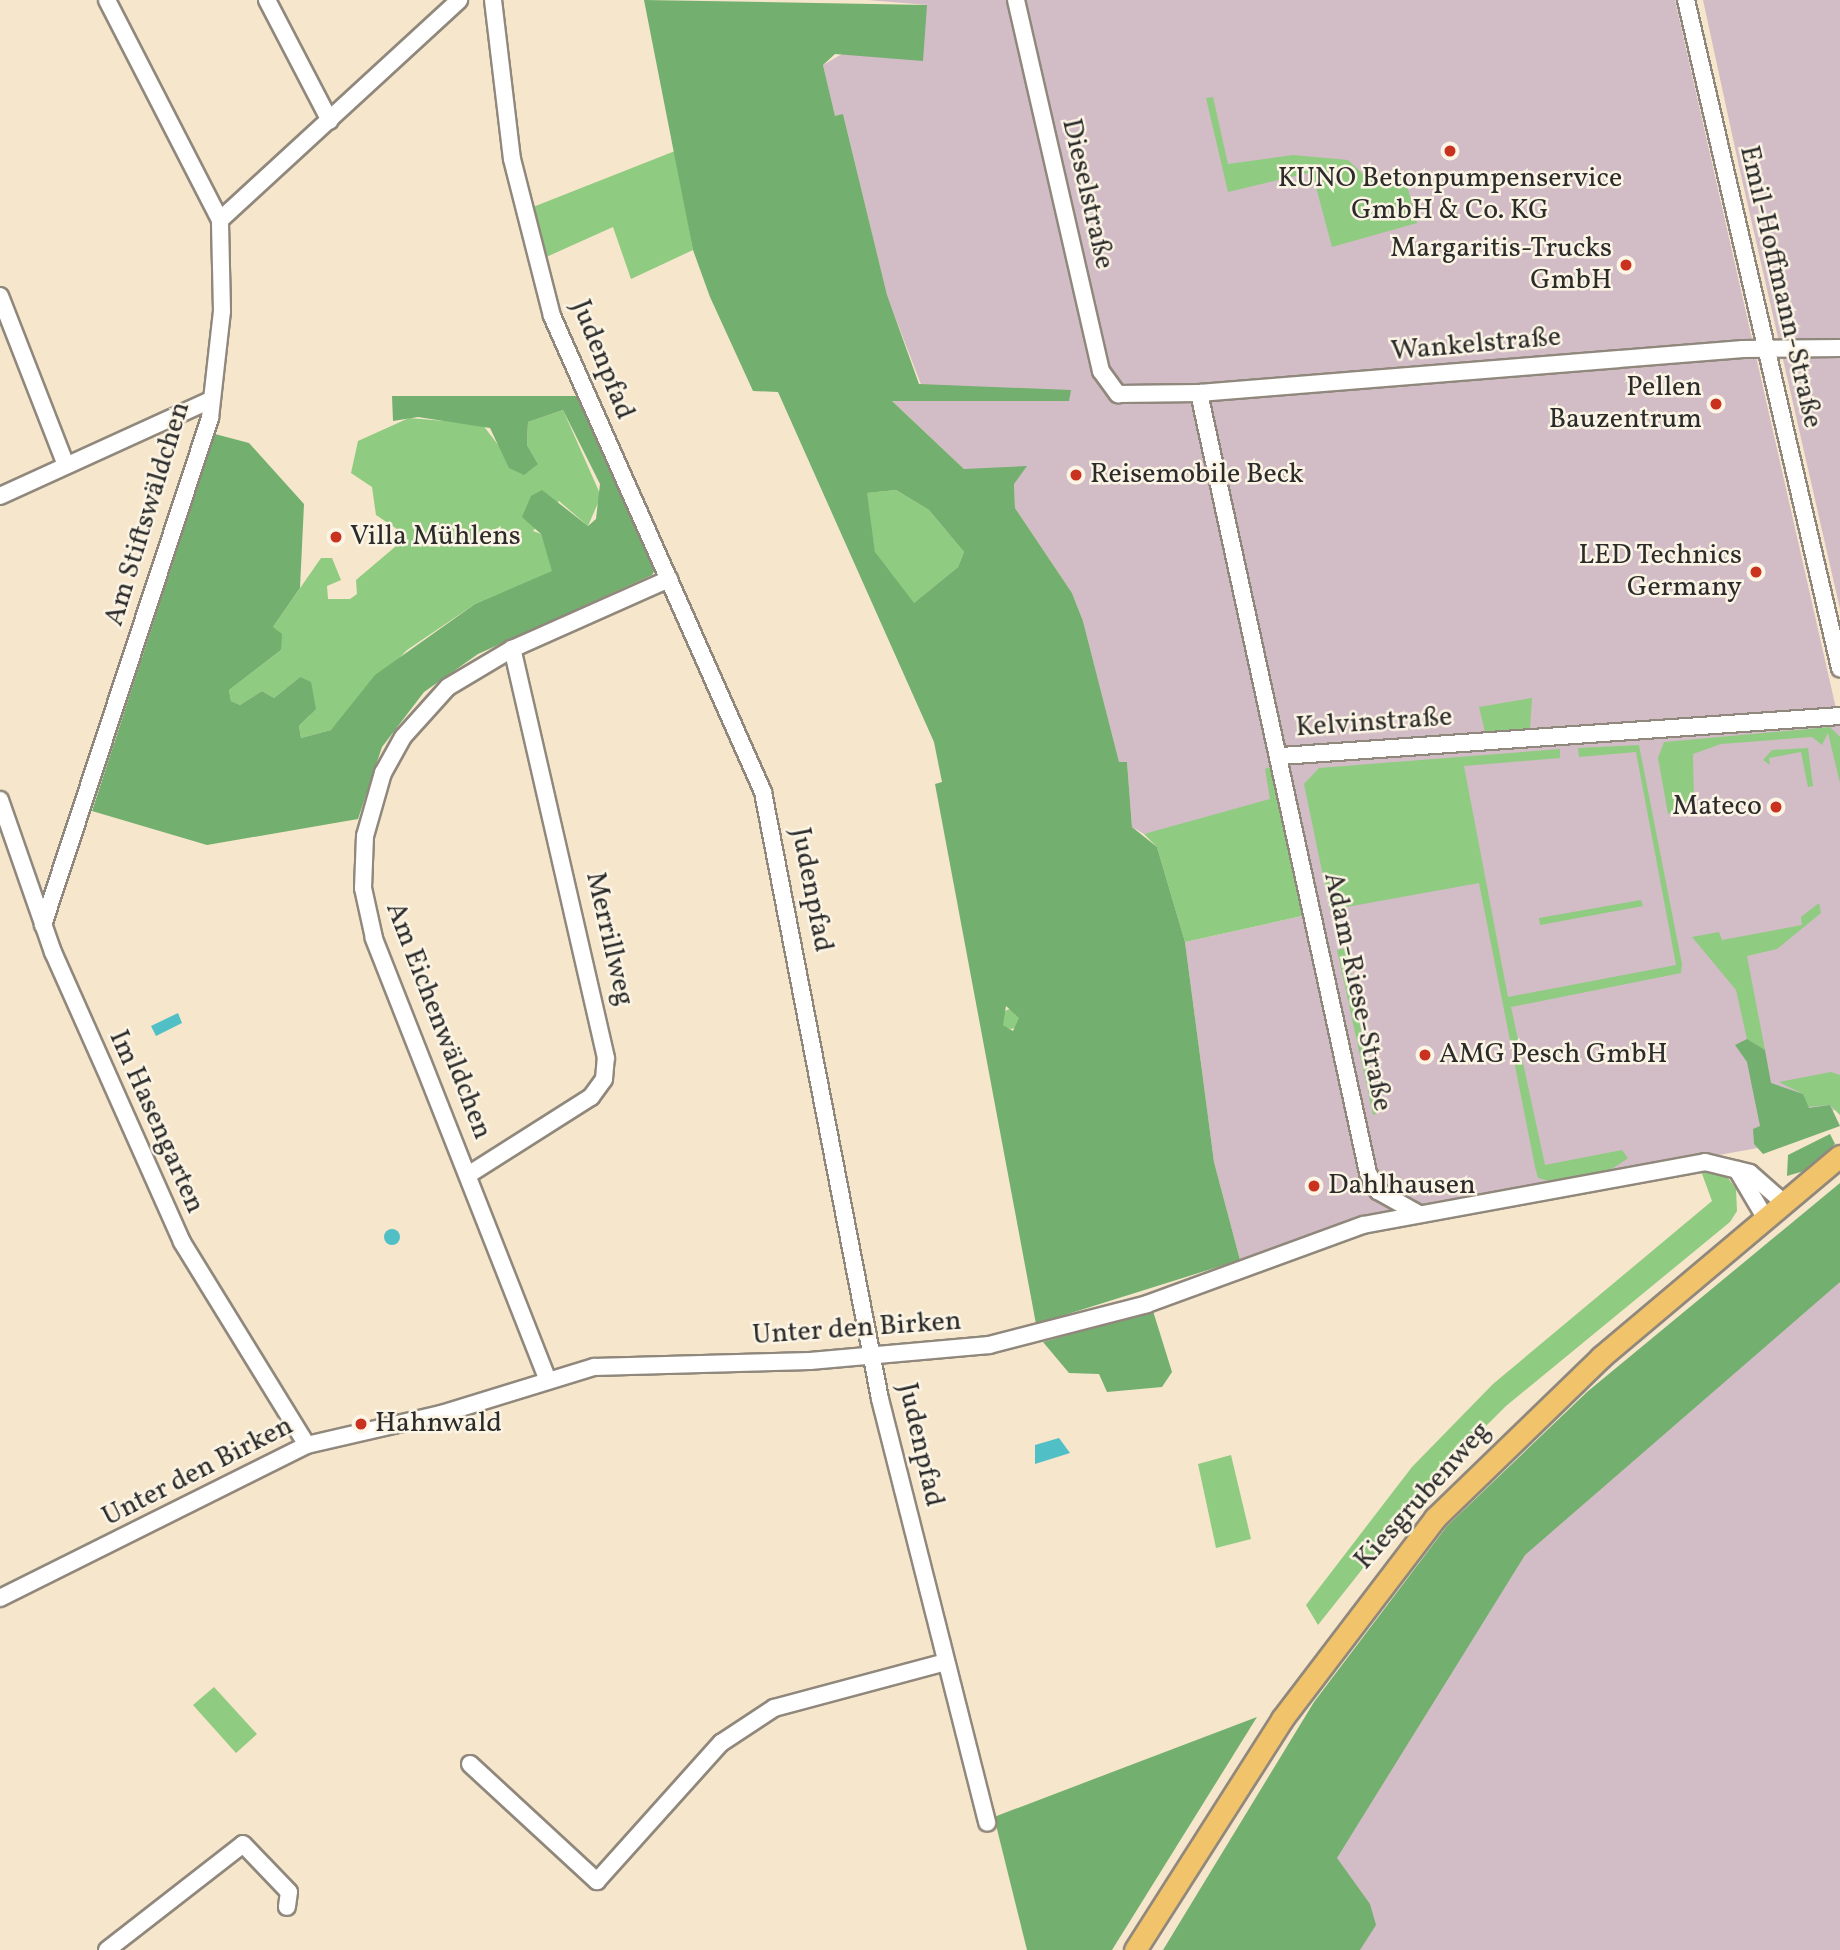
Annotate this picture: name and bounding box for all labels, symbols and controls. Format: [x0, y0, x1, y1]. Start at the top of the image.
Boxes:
street label: Dieselstraße [1053, 116, 1121, 272]
marker: KUNO Betonpumpenservice GmbH & Co. KG [1442, 143, 1458, 159]
street label: Emil-Hoffmann-Straße [1731, 143, 1829, 431]
place label: KUNO Betonpumpenservice GmbH & Co. KG [1278, 162, 1622, 228]
place label: Margaritis-Trucks GmbH [1390, 232, 1612, 298]
marker: Margaritis-Trucks GmbH [1618, 257, 1634, 273]
street label: Judenpfad [563, 295, 641, 425]
street label: Wankelstraße [1389, 321, 1563, 369]
place label: Pellen Bauzentrum [1549, 371, 1702, 437]
marker: Pellen Bauzentrum [1708, 396, 1724, 412]
street label: Am Stiftswäldchen [98, 398, 198, 630]
place label: Reisemobile Beck [1090, 458, 1304, 492]
marker: Reisemobile Beck [1068, 467, 1084, 483]
place label: Villa Mühlens [350, 520, 521, 554]
marker: Villa Mühlens [328, 529, 344, 545]
place label: LED Technics Germany [1578, 539, 1742, 605]
marker: LED Technics Germany [1748, 564, 1764, 580]
street label: Kelvinstraße [1295, 701, 1453, 745]
place label: Mateco [1672, 790, 1762, 824]
marker: Mateco [1768, 799, 1784, 815]
street label: Judenpfad [782, 825, 840, 955]
street label: Merrillweg [577, 869, 641, 1009]
street label: Adam-Riese-Straße [1315, 869, 1399, 1115]
street label: Am Eichenwäldchen [377, 898, 499, 1144]
street label: Im Hasengarten [101, 1025, 211, 1219]
place label: AMG Pesch GmbH [1439, 1038, 1668, 1072]
marker: AMG Pesch GmbH [1417, 1047, 1433, 1063]
place label: Dahlhausen [1328, 1169, 1476, 1203]
marker: Dahlhausen [1306, 1178, 1322, 1194]
street label: Unter den Birken [751, 1305, 963, 1353]
street label: Judenpfad [889, 1380, 951, 1510]
place label: Hahnwald [375, 1407, 502, 1441]
street label: Unter den Birken [97, 1409, 299, 1535]
street label: Kiesgrubenweg [1348, 1415, 1498, 1577]
marker: Hahnwald [353, 1416, 369, 1432]

